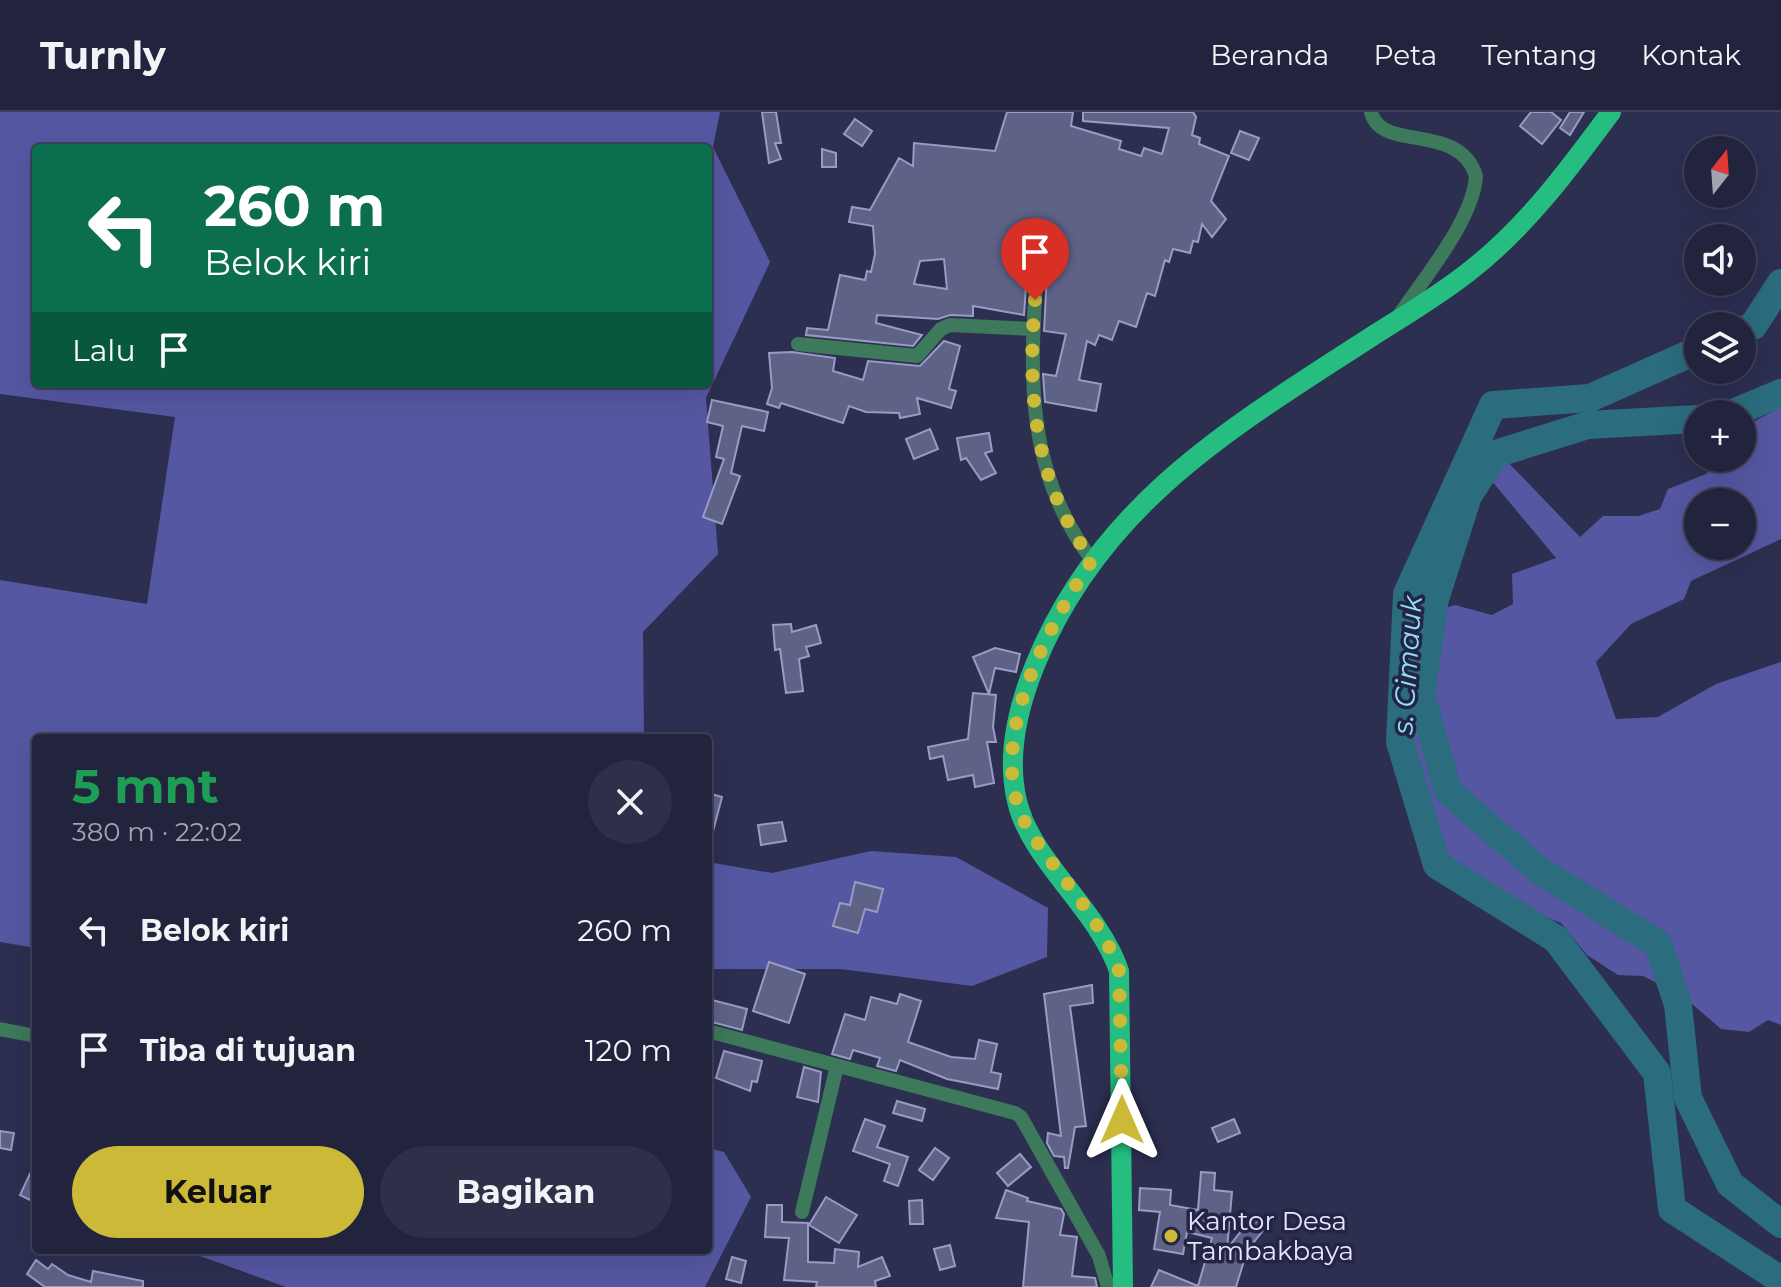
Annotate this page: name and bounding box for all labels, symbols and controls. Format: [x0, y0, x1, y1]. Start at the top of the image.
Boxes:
text: Turnly [40, 32, 166, 79]
text: Beranda [1210, 38, 1329, 72]
text: Peta [1373, 38, 1437, 72]
text: Tentang [1481, 38, 1597, 72]
text: Kontak [1641, 38, 1741, 72]
north arrow [1684, 136, 1756, 208]
map controls [1684, 136, 1756, 560]
text: 260 m [204, 172, 385, 240]
icon: left [72, 176, 176, 280]
pin [1001, 218, 1069, 300]
button: sound [1684, 224, 1756, 296]
icon: arrive [1013, 230, 1057, 274]
text: Belok kiri [204, 240, 371, 284]
button: layers [1684, 312, 1756, 384]
icon: arrive [152, 328, 196, 372]
text: Lalu [72, 332, 136, 369]
button: + [1684, 400, 1756, 472]
button: − [1684, 488, 1756, 560]
water label: s. Cimauk [1385, 593, 1429, 736]
text: 5 mnt [72, 757, 219, 815]
button: close [588, 760, 672, 844]
text: 380 m · 22:02 [72, 816, 242, 848]
icon: left [72, 908, 116, 952]
text: Belok kiri [140, 912, 289, 949]
text: 260 m [577, 912, 672, 949]
icon: arrive [72, 1028, 116, 1072]
text: Tiba di tujuan [140, 1032, 356, 1069]
text: 120 m [585, 1032, 672, 1069]
position arrow [1080, 1078, 1164, 1162]
button: Keluar [72, 1146, 364, 1238]
button: Bagikan [380, 1146, 672, 1238]
place label: Kantor Desa Tambakbaya [1187, 1205, 1354, 1267]
marker: Kantor Desa Tambakbaya [1162, 1227, 1180, 1245]

